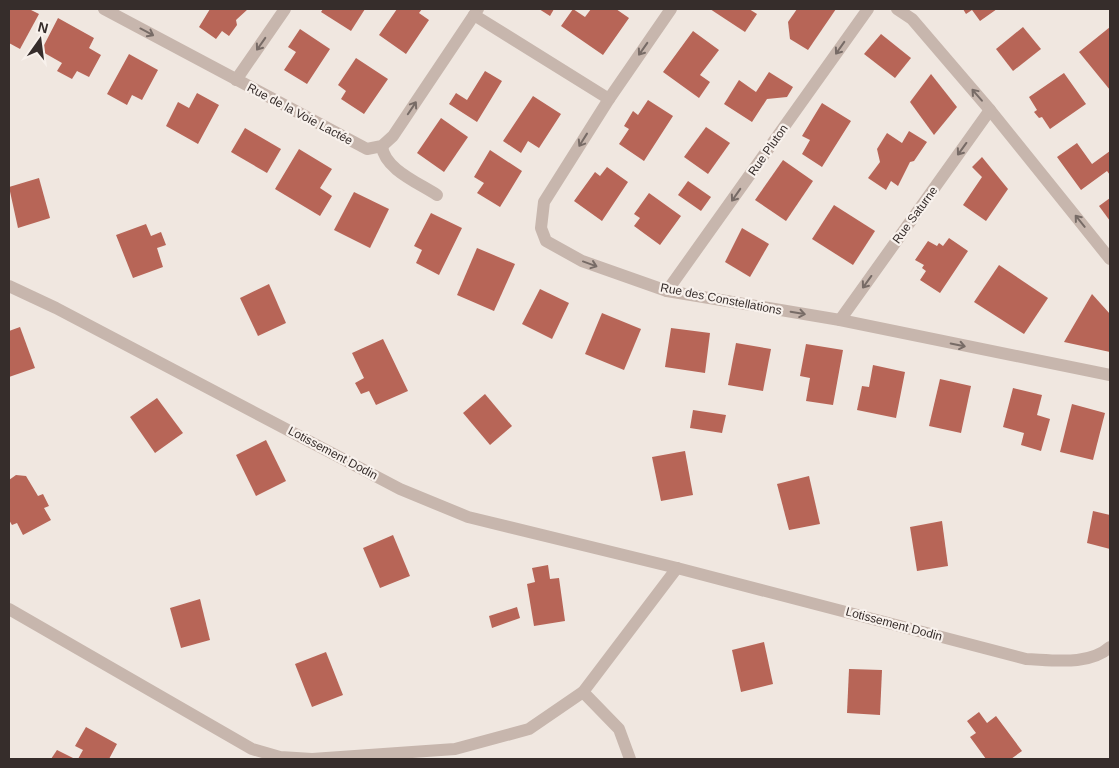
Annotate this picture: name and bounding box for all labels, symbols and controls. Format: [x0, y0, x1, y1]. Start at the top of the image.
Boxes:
north arrow [15, 15, 65, 65]
text: N [36, 18, 50, 36]
one-way arrow [139, 28, 154, 37]
one-way arrow [256, 37, 266, 51]
one-way arrow [835, 41, 845, 55]
one-way arrow [638, 42, 648, 56]
street label: Rue de la Voie Lactée [245, 80, 355, 148]
one-way arrow [972, 89, 983, 102]
one-way arrow [407, 101, 417, 115]
street label: Rue Pluton [745, 122, 791, 178]
one-way arrow [577, 133, 587, 147]
one-way arrow [957, 142, 967, 156]
street label: Rue Saturne [890, 183, 941, 246]
one-way arrow [731, 188, 741, 202]
one-way arrow [1074, 215, 1085, 228]
one-way arrow [582, 260, 597, 269]
one-way arrow [862, 275, 872, 289]
street label: Rue des Constellations [659, 280, 783, 318]
one-way arrow [790, 309, 806, 319]
one-way arrow [949, 340, 965, 350]
street label: Lotissement Dodin [286, 423, 380, 483]
street label: Lotissement Dodin [844, 604, 944, 644]

